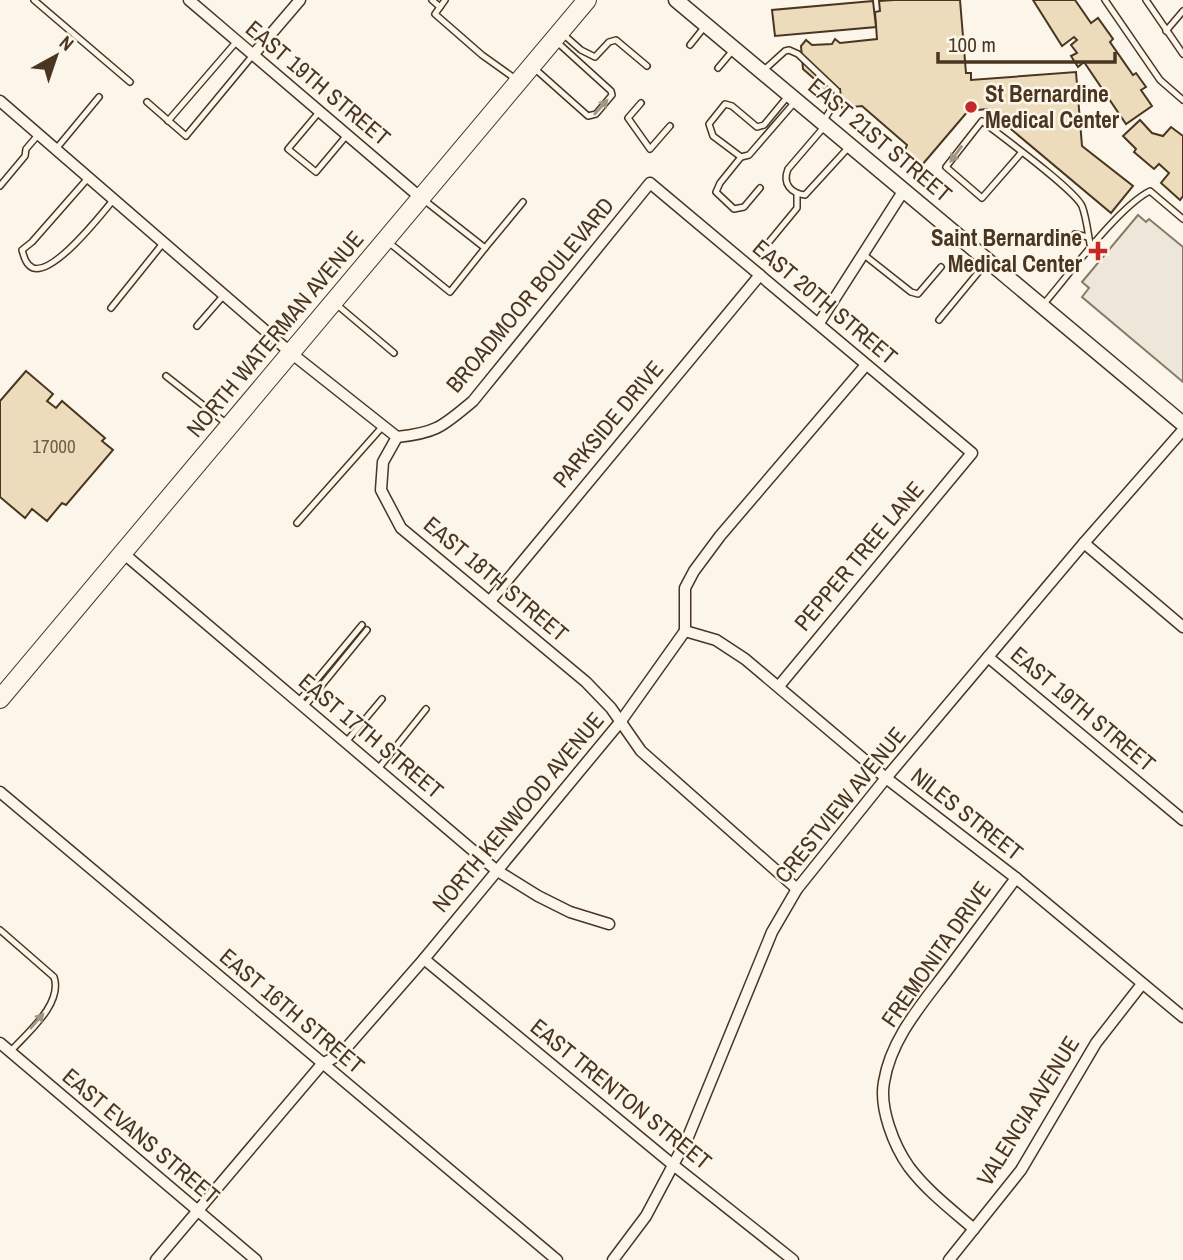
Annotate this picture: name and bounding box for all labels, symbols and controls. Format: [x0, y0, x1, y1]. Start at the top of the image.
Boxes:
street label: EAST 19TH STREET [239, 13, 398, 153]
north arrow [21, 21, 91, 91]
scale bar [938, 21, 1115, 65]
text: N [54, 29, 80, 57]
text: 100 m [948, 30, 996, 59]
street label: EAST 21ST STREET [802, 70, 959, 209]
place label: St Bernardine Medical Center [985, 78, 1120, 135]
one-way arrow [593, 99, 609, 116]
marker: St Bernardine Medical Center [963, 99, 979, 115]
one-way arrow [949, 145, 963, 163]
street label: BROADMOOR BOULEVARD [439, 191, 621, 399]
place label: Saint Bernardine Medical Center [931, 222, 1083, 279]
street label: NORTH WATERMAN AVENUE [179, 224, 370, 443]
street label: EAST 20TH STREET [746, 232, 905, 372]
marker: Saint Bernardine Medical Center [1088, 241, 1108, 261]
street label: PARKSIDE DRIVE [545, 354, 670, 494]
house number: 17000 [32, 433, 76, 459]
street label: PEPPER TREE LANE [787, 474, 930, 637]
street label: EAST 18TH STREET [417, 509, 576, 649]
street label: EAST 19TH STREET [1004, 639, 1163, 779]
street label: EAST 17TH STREET [292, 666, 451, 806]
street label: NORTH KENWOOD AVENUE [425, 705, 610, 918]
street label: CRESTVIEW AVENUE [767, 720, 912, 889]
street label: NILES STREET [905, 760, 1030, 867]
street label: FREMONITA DRIVE [874, 875, 997, 1033]
street label: EAST 16TH STREET [213, 941, 372, 1081]
street label: EAST TRENTON STREET [524, 1011, 719, 1177]
one-way arrow [29, 1012, 45, 1030]
street label: VALENCIA AVENUE [969, 1030, 1086, 1192]
street label: EAST EVANS STREET [56, 1061, 227, 1211]

